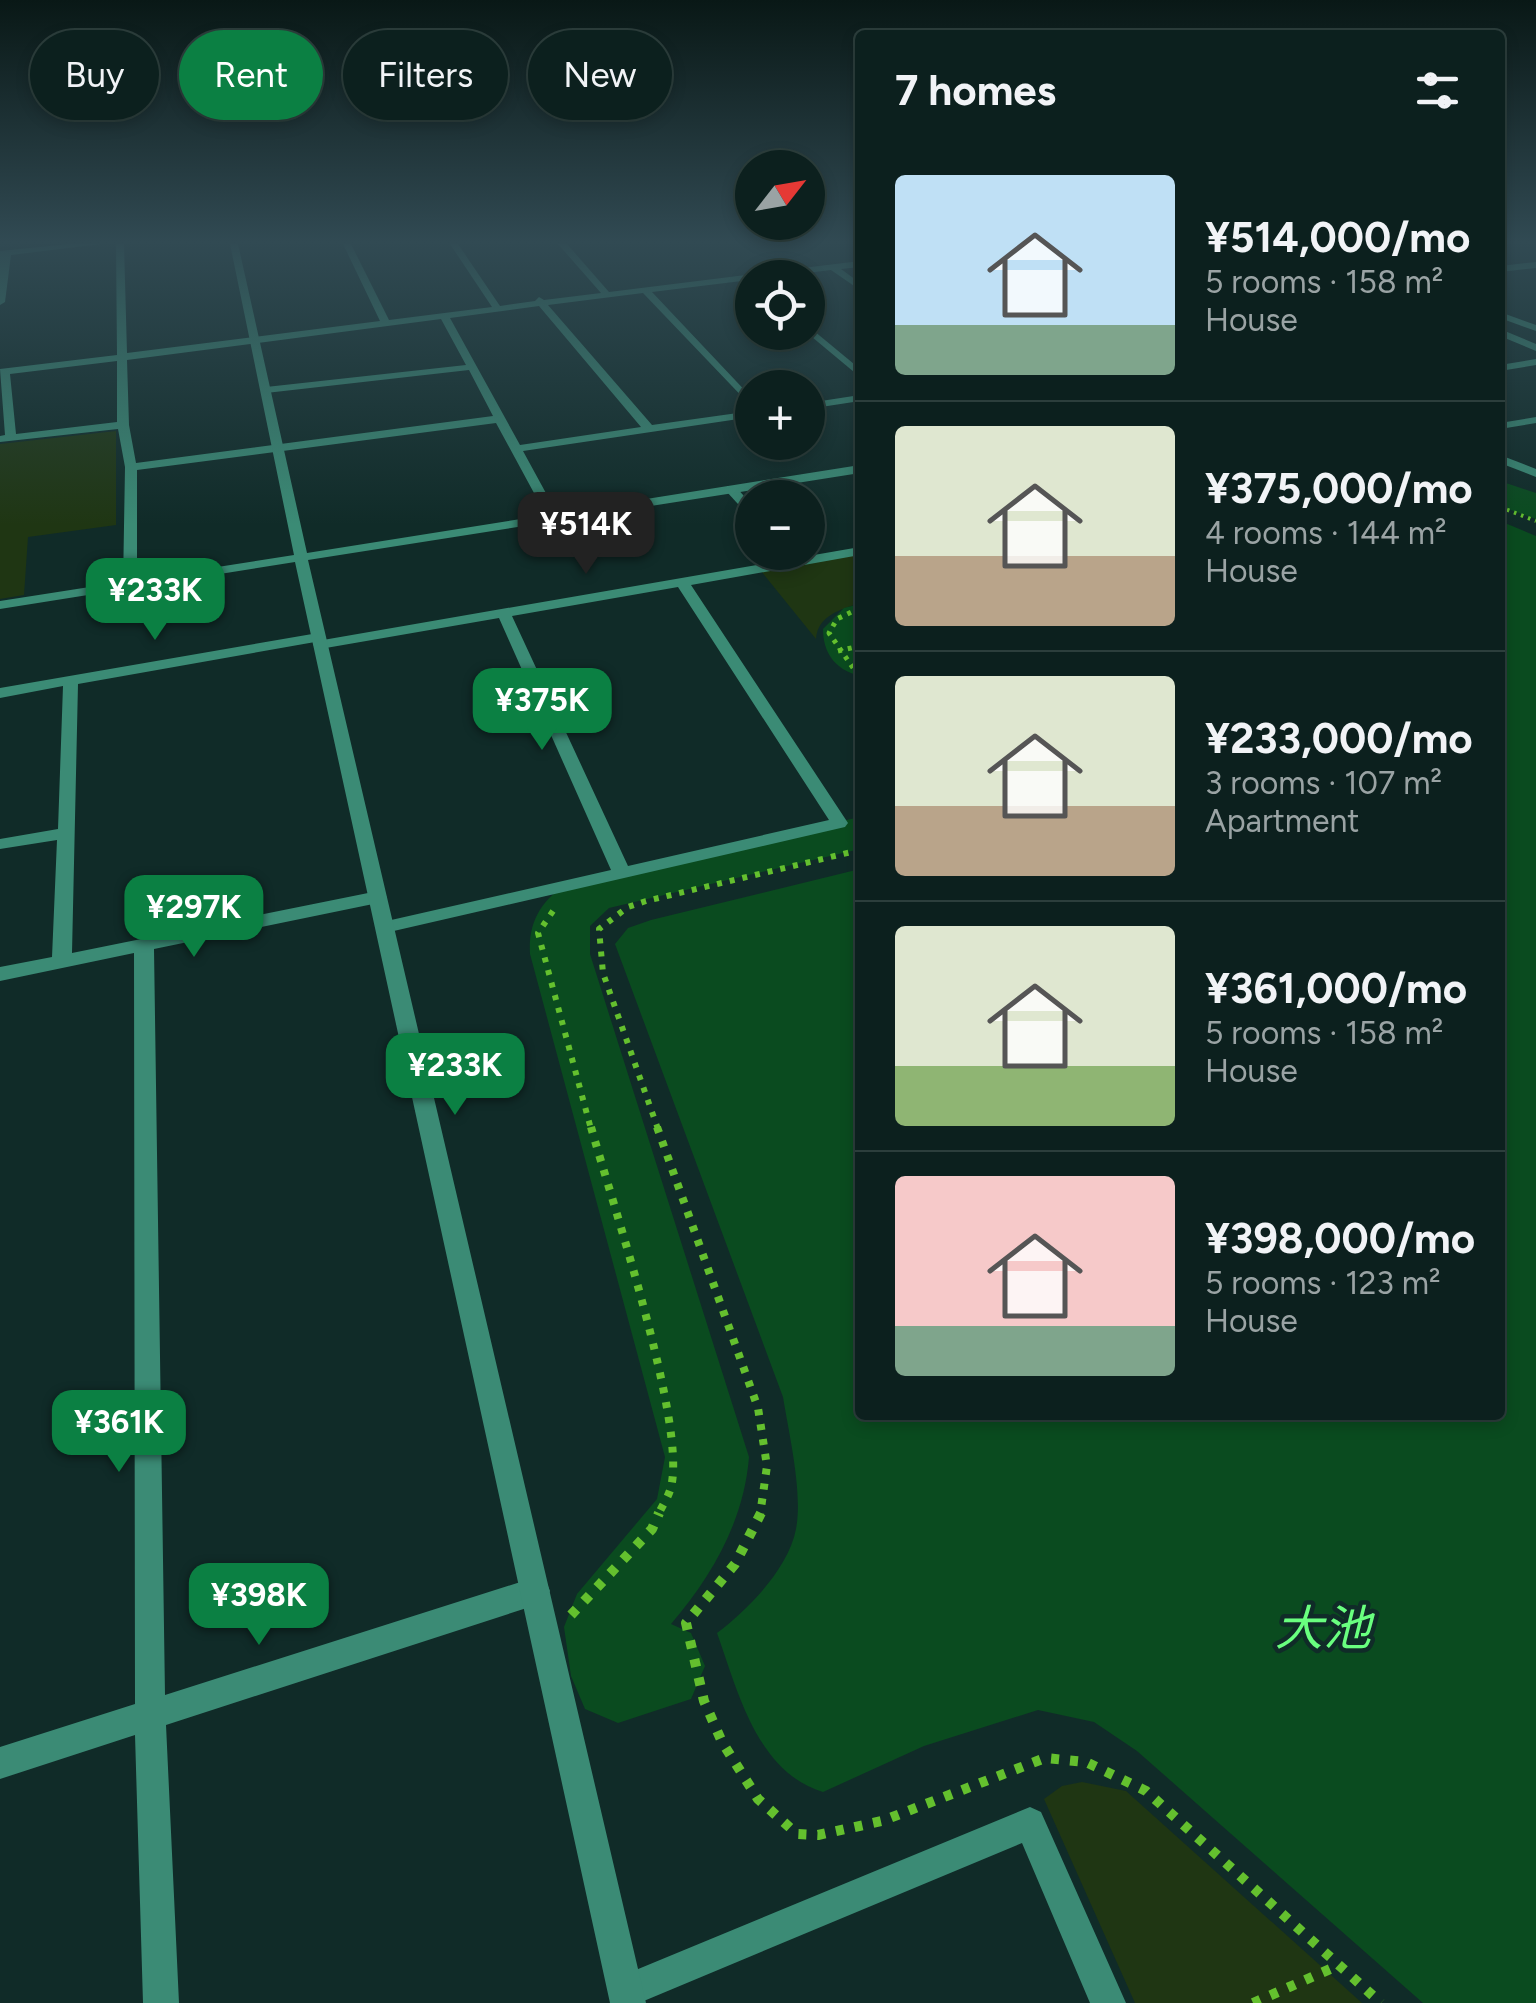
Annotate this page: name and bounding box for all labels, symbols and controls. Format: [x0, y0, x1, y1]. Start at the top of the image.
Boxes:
chip: Buy [30, 30, 159, 120]
chip: Rent [179, 30, 323, 120]
chip: Filters [343, 30, 508, 120]
chip: New [528, 30, 672, 120]
icon: filters [1410, 63, 1465, 118]
text: 7 homes [895, 65, 1056, 116]
north arrow [735, 150, 825, 240]
map controls [735, 150, 825, 570]
text: ¥514,000/mo [1205, 212, 1470, 263]
icon: home [975, 215, 1095, 335]
button: locate [735, 260, 825, 350]
text: 5 rooms · 158 m² [1205, 263, 1443, 301]
text: House [1205, 301, 1298, 339]
button: + [735, 370, 825, 460]
text: ¥375,000/mo [1205, 463, 1473, 514]
icon: home [975, 466, 1095, 586]
button: − [735, 480, 825, 570]
pin: ¥514K [516, 492, 656, 577]
text: ¥514K [540, 505, 632, 543]
text: 4 rooms · 144 m² [1205, 514, 1446, 552]
text: House [1205, 552, 1298, 590]
pin: ¥233K [85, 558, 225, 643]
text: ¥233K [108, 571, 202, 609]
pin: ¥375K [472, 668, 612, 753]
text: ¥375K [495, 681, 589, 719]
text: ¥233,000/mo [1205, 713, 1473, 764]
icon: home [975, 716, 1095, 836]
text: 3 rooms · 107 m² [1205, 764, 1442, 802]
text: Apartment [1205, 802, 1359, 840]
pin: ¥297K [124, 875, 264, 960]
text: ¥297K [146, 888, 242, 926]
text: ¥361,000/mo [1205, 963, 1467, 1014]
icon: home [975, 966, 1095, 1086]
text: 5 rooms · 158 m² [1205, 1014, 1443, 1052]
pin: ¥233K [385, 1033, 525, 1118]
text: ¥233K [408, 1046, 502, 1084]
text: House [1205, 1052, 1298, 1090]
text: ¥398,000/mo [1205, 1213, 1475, 1264]
icon: home [975, 1216, 1095, 1336]
text: 5 rooms · 123 m² [1205, 1264, 1441, 1302]
text: House [1205, 1302, 1298, 1340]
pin: ¥361K [49, 1390, 189, 1475]
text: ¥361K [74, 1403, 164, 1441]
pin: ¥398K [189, 1563, 329, 1648]
text: ¥398K [211, 1576, 307, 1614]
water label: 大池 [1275, 1599, 1375, 1657]

